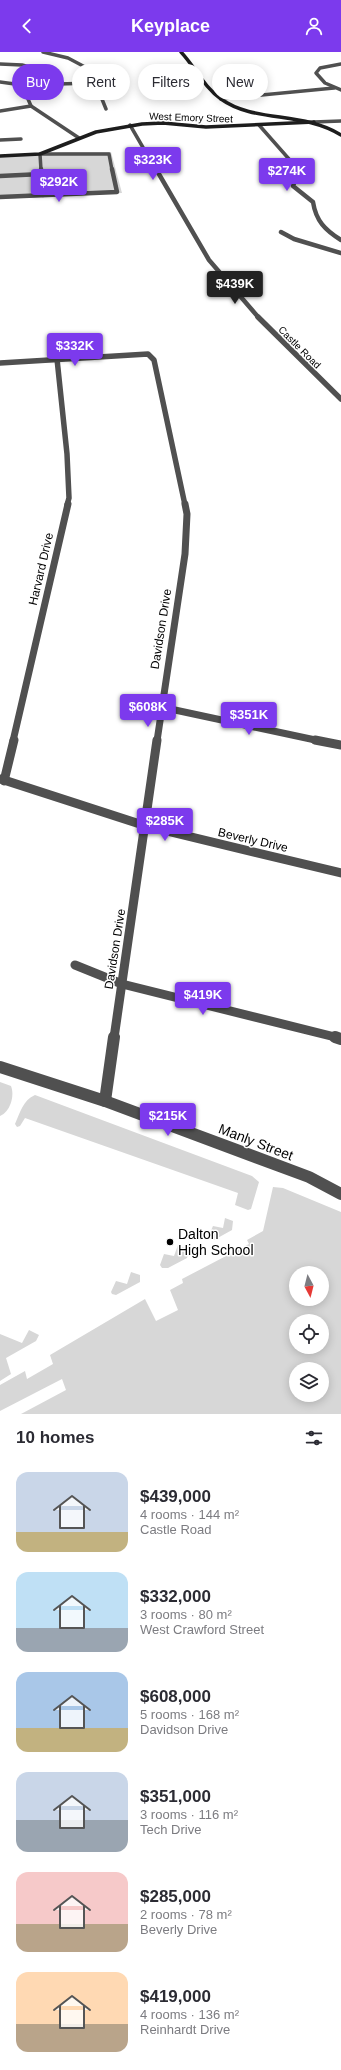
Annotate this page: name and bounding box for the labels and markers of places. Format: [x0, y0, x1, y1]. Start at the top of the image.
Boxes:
pin: $323K [125, 147, 181, 181]
pin: $274K [259, 158, 315, 192]
pin: $292K [31, 169, 87, 203]
pin: $439K [207, 271, 263, 305]
pin: $332K [47, 333, 103, 367]
pin: $608K [120, 694, 176, 728]
pin: $351K [221, 702, 277, 736]
pin: $285K [137, 808, 193, 842]
pin: $419K [175, 982, 231, 1016]
pin: $215K [140, 1103, 196, 1137]
place label: Dalton High School [178, 1226, 254, 1258]
marker: Dalton High School [165, 1237, 175, 1247]

